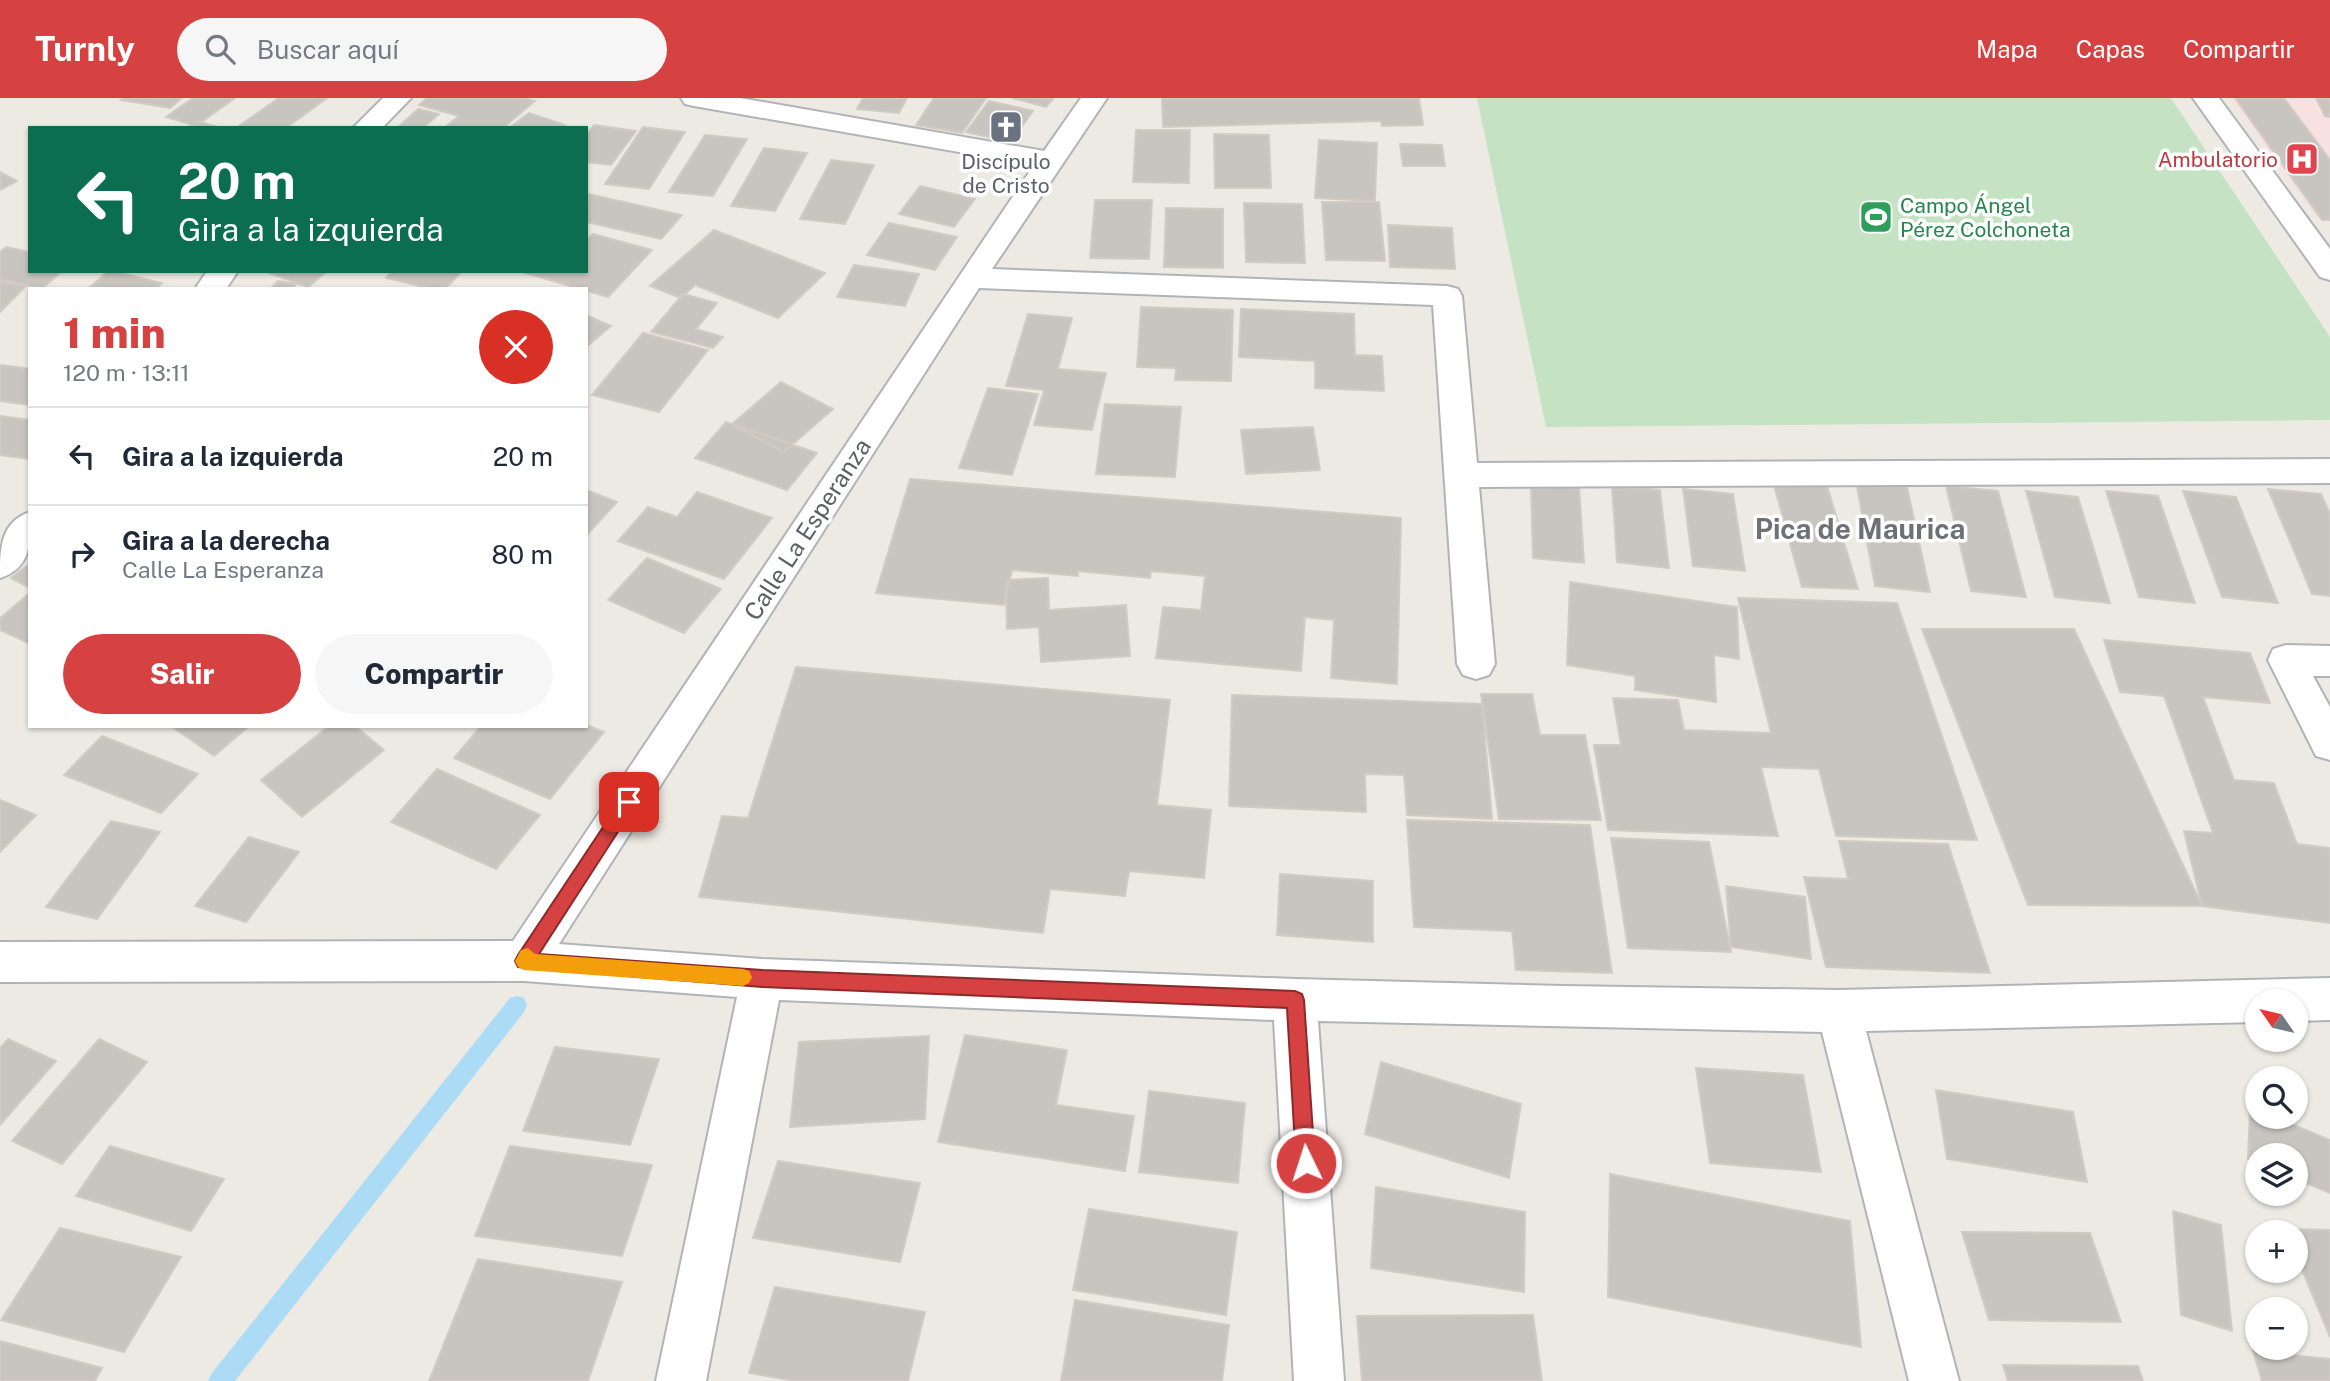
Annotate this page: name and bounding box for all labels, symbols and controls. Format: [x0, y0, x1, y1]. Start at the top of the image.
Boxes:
search box [177, 18, 667, 81]
text: Turnly [35, 30, 135, 68]
icon: search [201, 30, 239, 68]
text: Buscar aquí [257, 34, 399, 65]
text: Mapa [1976, 35, 2038, 63]
text: Capas [2076, 35, 2145, 63]
text: Compartir [2183, 35, 2295, 63]
church icon: Discípulo de Cristo [987, 108, 1025, 146]
hospital icon: Ambulatorio [2283, 140, 2321, 178]
place label: Ambulatorio [2158, 147, 2278, 172]
place label: Discípulo de Cristo [961, 149, 1051, 198]
text: 20 m [178, 152, 296, 210]
icon: left [63, 154, 154, 245]
place label: Campo Ángel Pérez Colchoneta [1900, 193, 2071, 242]
sports icon: Campo Ángel Pérez Colchoneta [1857, 198, 1895, 236]
text: Gira a la izquierda [178, 211, 444, 248]
text: 1 min [63, 308, 166, 357]
button: close [479, 310, 553, 384]
text: 120 m · 13:11 [63, 359, 190, 386]
street label: Calle La Esperanza [738, 433, 876, 625]
icon: left [63, 437, 101, 475]
text: Gira a la izquierda [122, 441, 344, 472]
text: 20 m [493, 441, 553, 472]
district label: Pica de Maurica [1755, 512, 1965, 545]
text: Gira a la derecha [122, 525, 330, 556]
icon: right [63, 535, 101, 573]
text: 80 m [492, 539, 553, 570]
text: Calle La Esperanza [122, 556, 324, 583]
button: Salir [63, 634, 301, 714]
button: Compartir [315, 634, 553, 714]
pin [599, 772, 659, 832]
icon: arrive [610, 783, 648, 821]
north arrow [2245, 989, 2308, 1052]
map controls [2245, 989, 2308, 1360]
button: search [2245, 1066, 2308, 1129]
position arrow [1269, 1126, 1343, 1200]
button: layers [2245, 1143, 2308, 1206]
button: + [2245, 1220, 2308, 1283]
button: − [2245, 1297, 2308, 1360]

